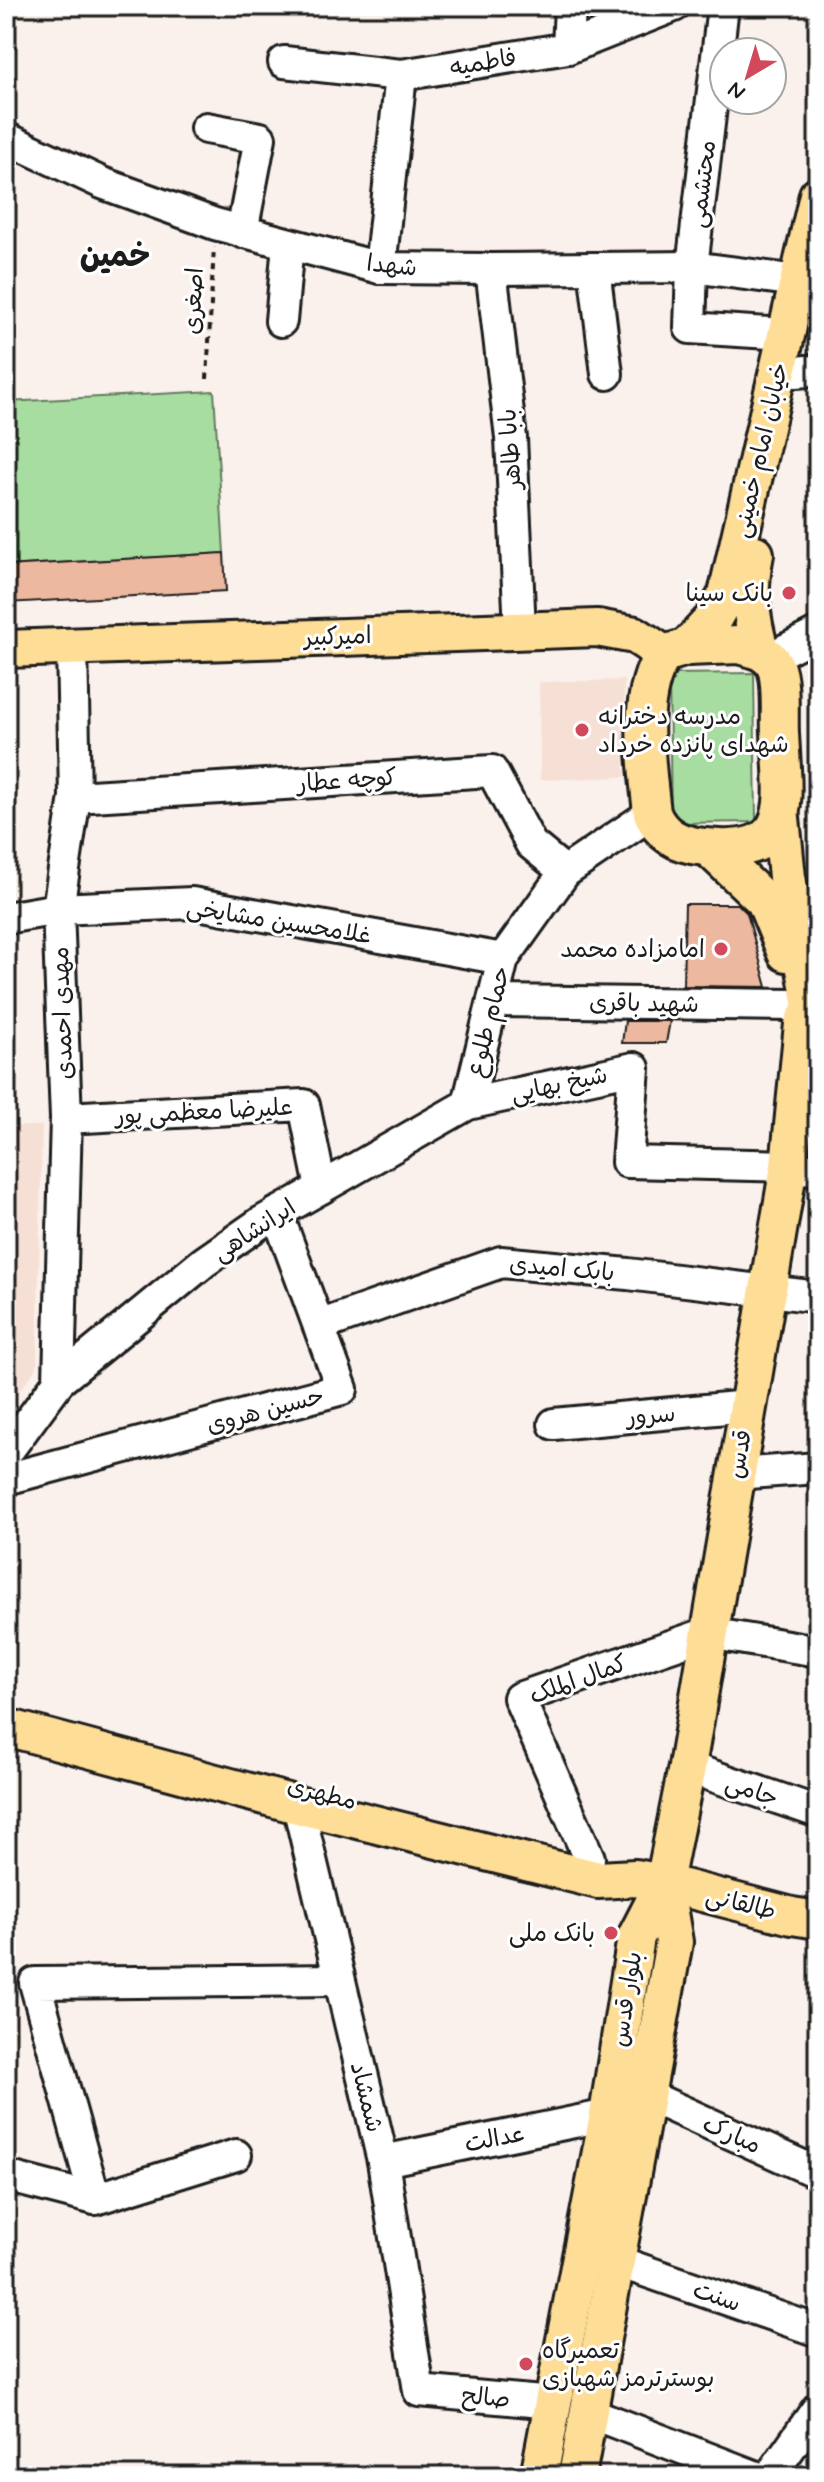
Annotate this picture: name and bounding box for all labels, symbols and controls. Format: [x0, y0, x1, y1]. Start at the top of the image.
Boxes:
north arrow [708, 36, 788, 116]
street label: فاطمیه [448, 43, 519, 84]
text: N [723, 75, 751, 106]
street label: محتشمی [683, 138, 724, 230]
district label: خمین [80, 236, 150, 278]
street label: شهدا [365, 248, 419, 285]
street label: اصغری [177, 267, 212, 335]
street label: خیابان امام خمینی [726, 360, 798, 541]
street label: بابا طاهر [493, 407, 530, 492]
place label: بانک سینا [685, 579, 773, 610]
marker: بانک سینا [780, 584, 798, 602]
street label: امیرکبیر [302, 621, 372, 654]
place label: مدرسه دخترانه شهدای پانزده خرداد [598, 702, 789, 761]
marker: مدرسه دخترانه شهدای پانزده خرداد [573, 721, 591, 739]
street label: کوچه عطار [294, 763, 398, 801]
street label: غلامحسین مشایخی [184, 893, 373, 952]
place label: امامزاده محمد [560, 935, 705, 966]
marker: امامزاده محمد [712, 940, 730, 958]
street label: مهدی احمدی [46, 946, 81, 1080]
street label: حمام طلوع [461, 964, 519, 1081]
street label: شهید باقری [589, 988, 699, 1021]
street label: شیخ بهایی [508, 1060, 611, 1111]
street label: علیرضا معظمی پور [113, 1092, 294, 1133]
street label: ایرانشاهی [207, 1193, 302, 1270]
street label: بابک امیدی [508, 1249, 616, 1290]
street label: حسین هروی [203, 1381, 328, 1442]
street label: سرور [623, 1399, 677, 1434]
street label: قدس [721, 1427, 760, 1481]
street label: کمال الملک [525, 1648, 632, 1712]
street label: جامی [721, 1768, 782, 1815]
street label: مطهری [284, 1771, 360, 1818]
street label: طالقانی [702, 1881, 779, 1928]
place label: بانک ملی [509, 1919, 595, 1950]
marker: بانک ملی [602, 1924, 620, 1942]
street label: بلوار قدس [605, 1949, 650, 2049]
street label: شمشاد [342, 2059, 389, 2136]
street label: مبارک [697, 2109, 766, 2162]
street label: عدالت [462, 2118, 529, 2161]
street label: سنت [689, 2275, 744, 2320]
place label: تعمیرگاه بوسترترمز شهبازی [542, 2336, 714, 2395]
marker: تعمیرگاه بوسترترمز شهبازی [517, 2355, 535, 2373]
street label: صالح [460, 2381, 511, 2416]

